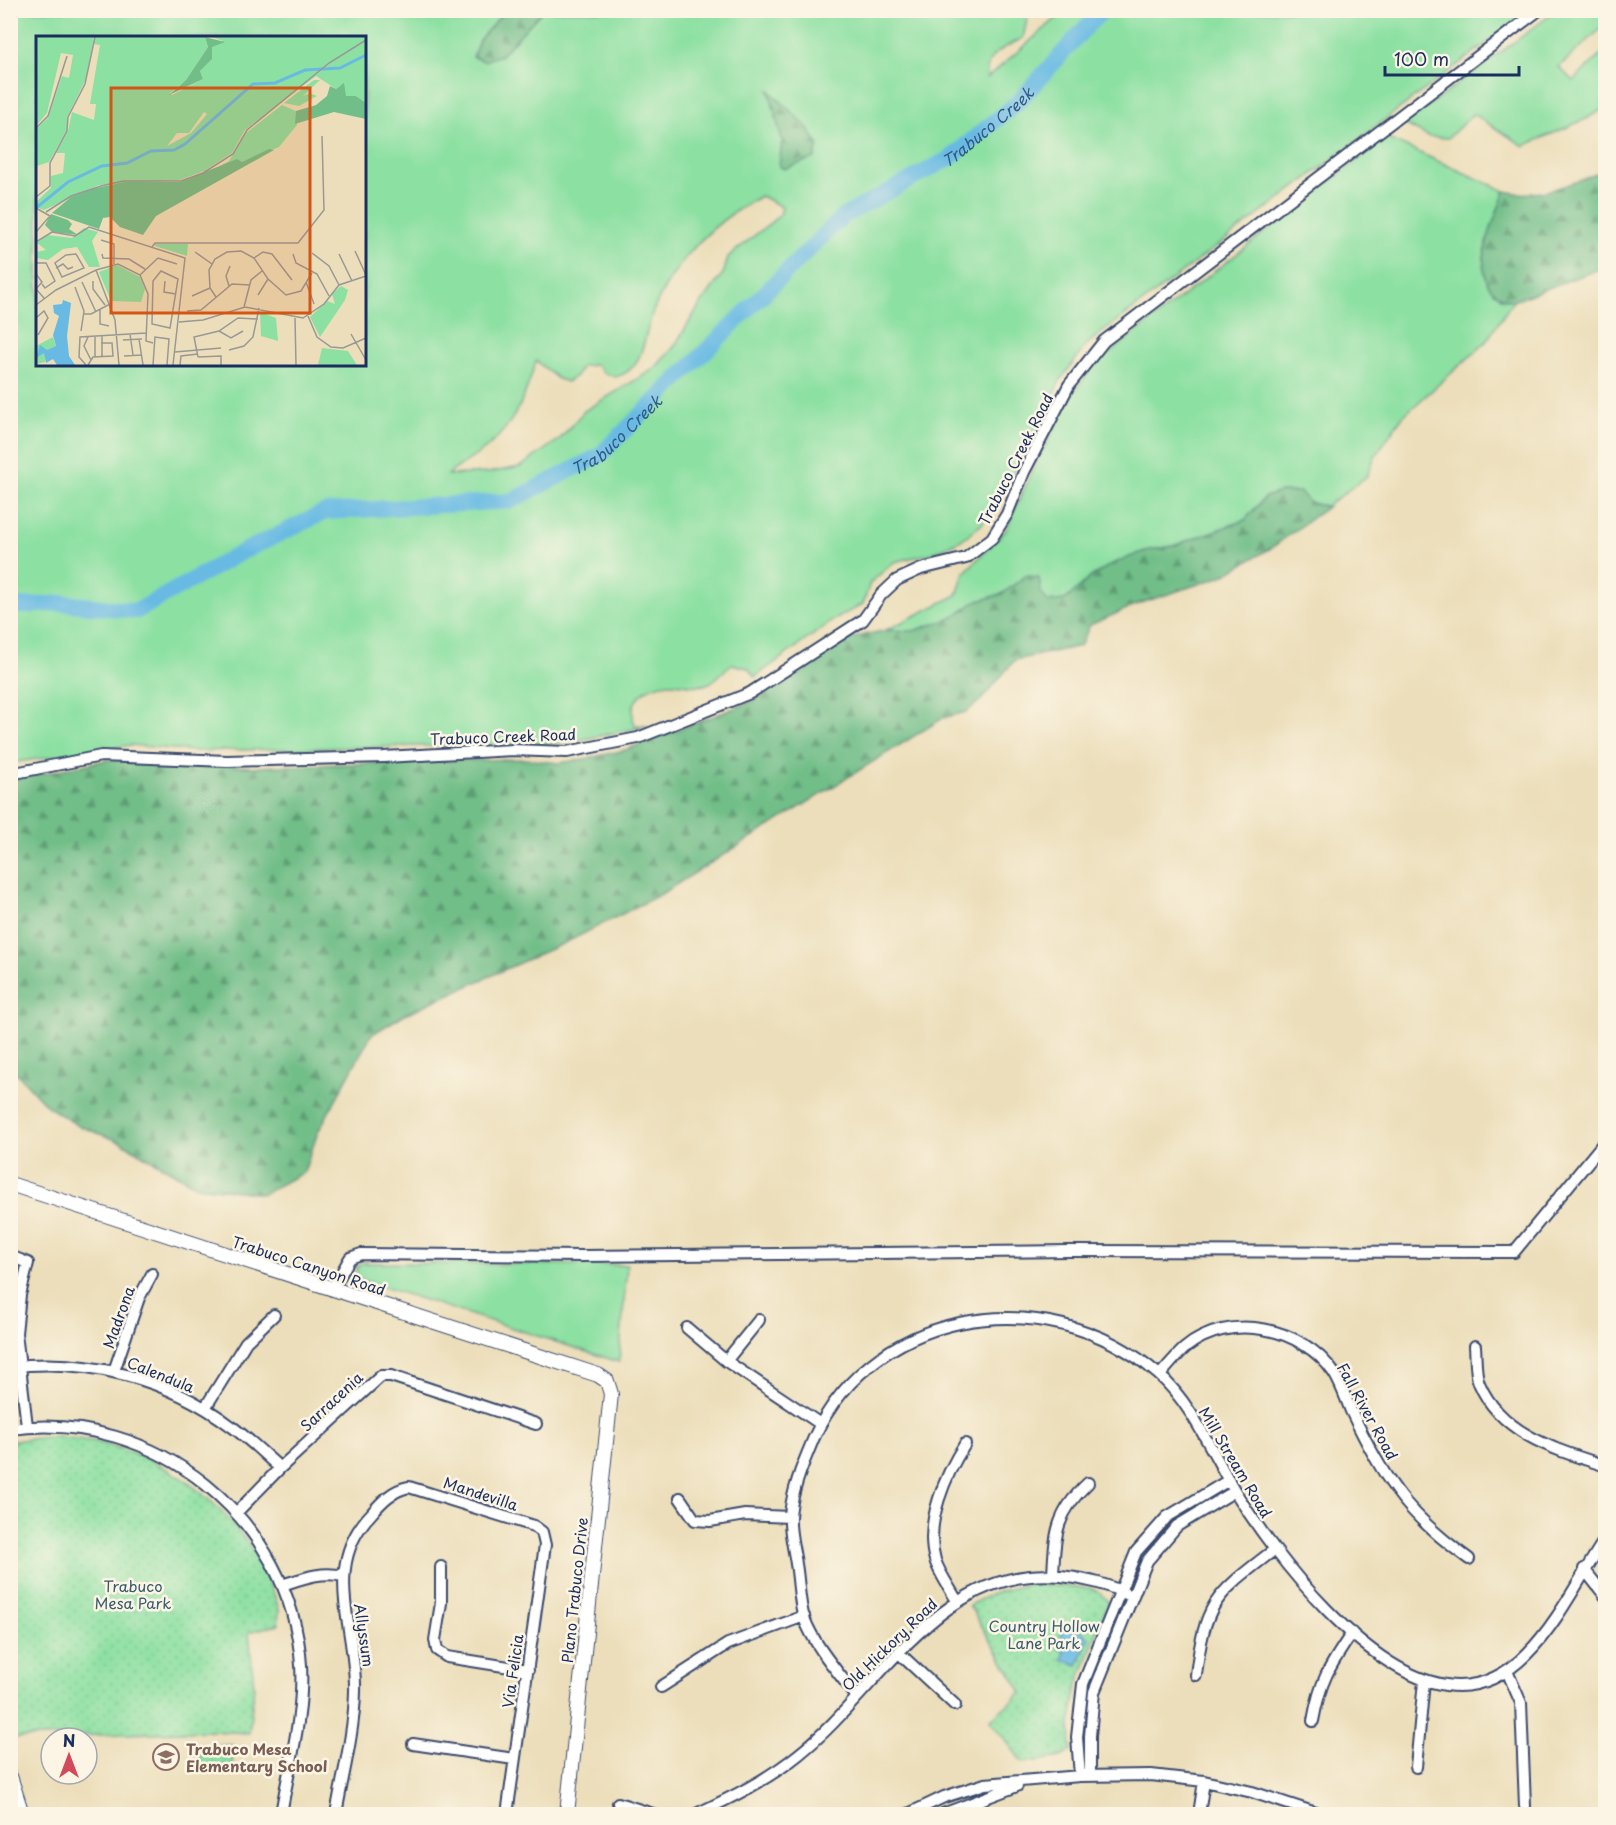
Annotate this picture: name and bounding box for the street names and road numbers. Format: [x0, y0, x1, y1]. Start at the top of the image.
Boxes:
street label: Trabuco Creek Road [972, 389, 1058, 529]
street label: Trabuco Creek Road [430, 722, 576, 750]
street label: Trabuco Canyon Road [229, 1229, 389, 1301]
street label: Madrona [96, 1282, 140, 1352]
street label: Calendula [124, 1350, 199, 1398]
street label: Fall River Road [1332, 1358, 1404, 1464]
street label: Sarracenia [294, 1365, 368, 1436]
street label: Mill Stream Road [1194, 1402, 1278, 1522]
street label: Mandevilla [441, 1470, 522, 1516]
street label: Plano Trabuco Drive [555, 1516, 593, 1664]
street label: Old Hickory Road [836, 1592, 942, 1696]
street label: Allyssum [349, 1602, 381, 1668]
street label: Via Felicia [495, 1632, 529, 1709]

